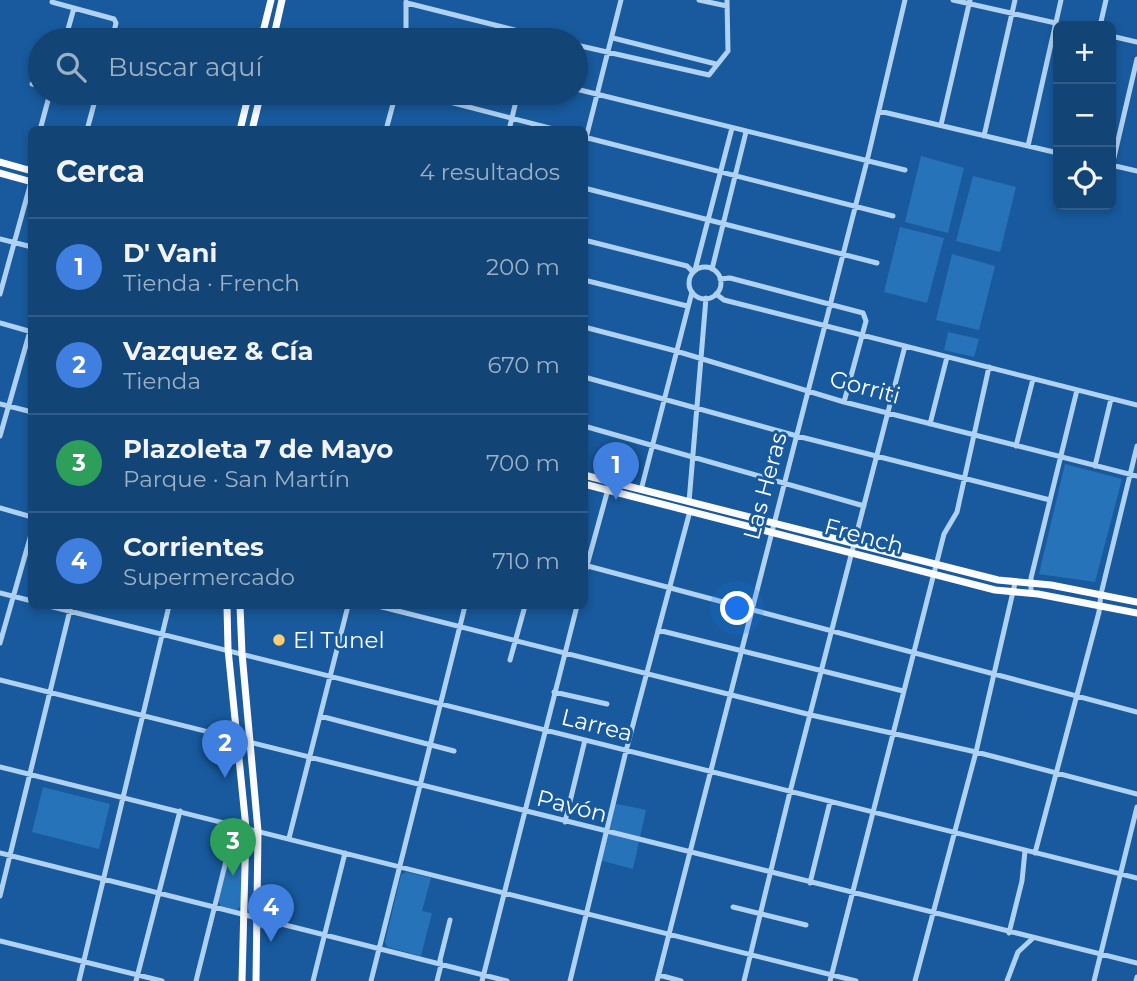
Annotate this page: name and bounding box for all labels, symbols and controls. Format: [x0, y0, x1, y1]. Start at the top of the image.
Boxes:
map controls [1053, 21, 1116, 210]
button: + [1053, 21, 1116, 84]
search box [28, 28, 588, 105]
icon: search [52, 48, 90, 86]
text: Buscar aquí [108, 51, 262, 83]
button: − [1053, 84, 1116, 147]
button: locate [1053, 147, 1116, 210]
text: Cerca [56, 153, 145, 190]
text: 4 resultados [420, 158, 560, 186]
text: D' Vani [123, 237, 217, 269]
text: 1 [74, 253, 84, 281]
text: 200 m [486, 253, 560, 281]
text: Tienda · French [123, 269, 300, 297]
text: Vazquez & Cía [123, 335, 313, 367]
text: 2 [72, 351, 86, 379]
text: 670 m [487, 351, 560, 379]
street label: Gorriti [827, 364, 903, 410]
text: Tienda [123, 367, 201, 395]
street label: Las Heras [737, 429, 793, 543]
text: Plazoleta 7 de Mayo [123, 433, 393, 465]
pin: 1 [593, 442, 639, 500]
text: 3 [72, 449, 86, 477]
text: 700 m [486, 449, 560, 477]
text: Parque · San Martín [123, 465, 350, 493]
street label: French [821, 512, 907, 560]
text: Corrientes [123, 531, 264, 563]
text: 4 [71, 547, 87, 575]
text: 710 m [492, 547, 560, 575]
text: Supermercado [123, 563, 295, 591]
your location [720, 591, 754, 625]
place label: El Tunel [293, 626, 385, 654]
marker: El Tunel [271, 632, 287, 648]
street label: Larrea [559, 703, 635, 747]
pin: 2 [202, 720, 248, 778]
street label: Pavón [534, 784, 610, 828]
pin: 3 [210, 818, 256, 876]
pin: 4 [248, 884, 294, 942]

